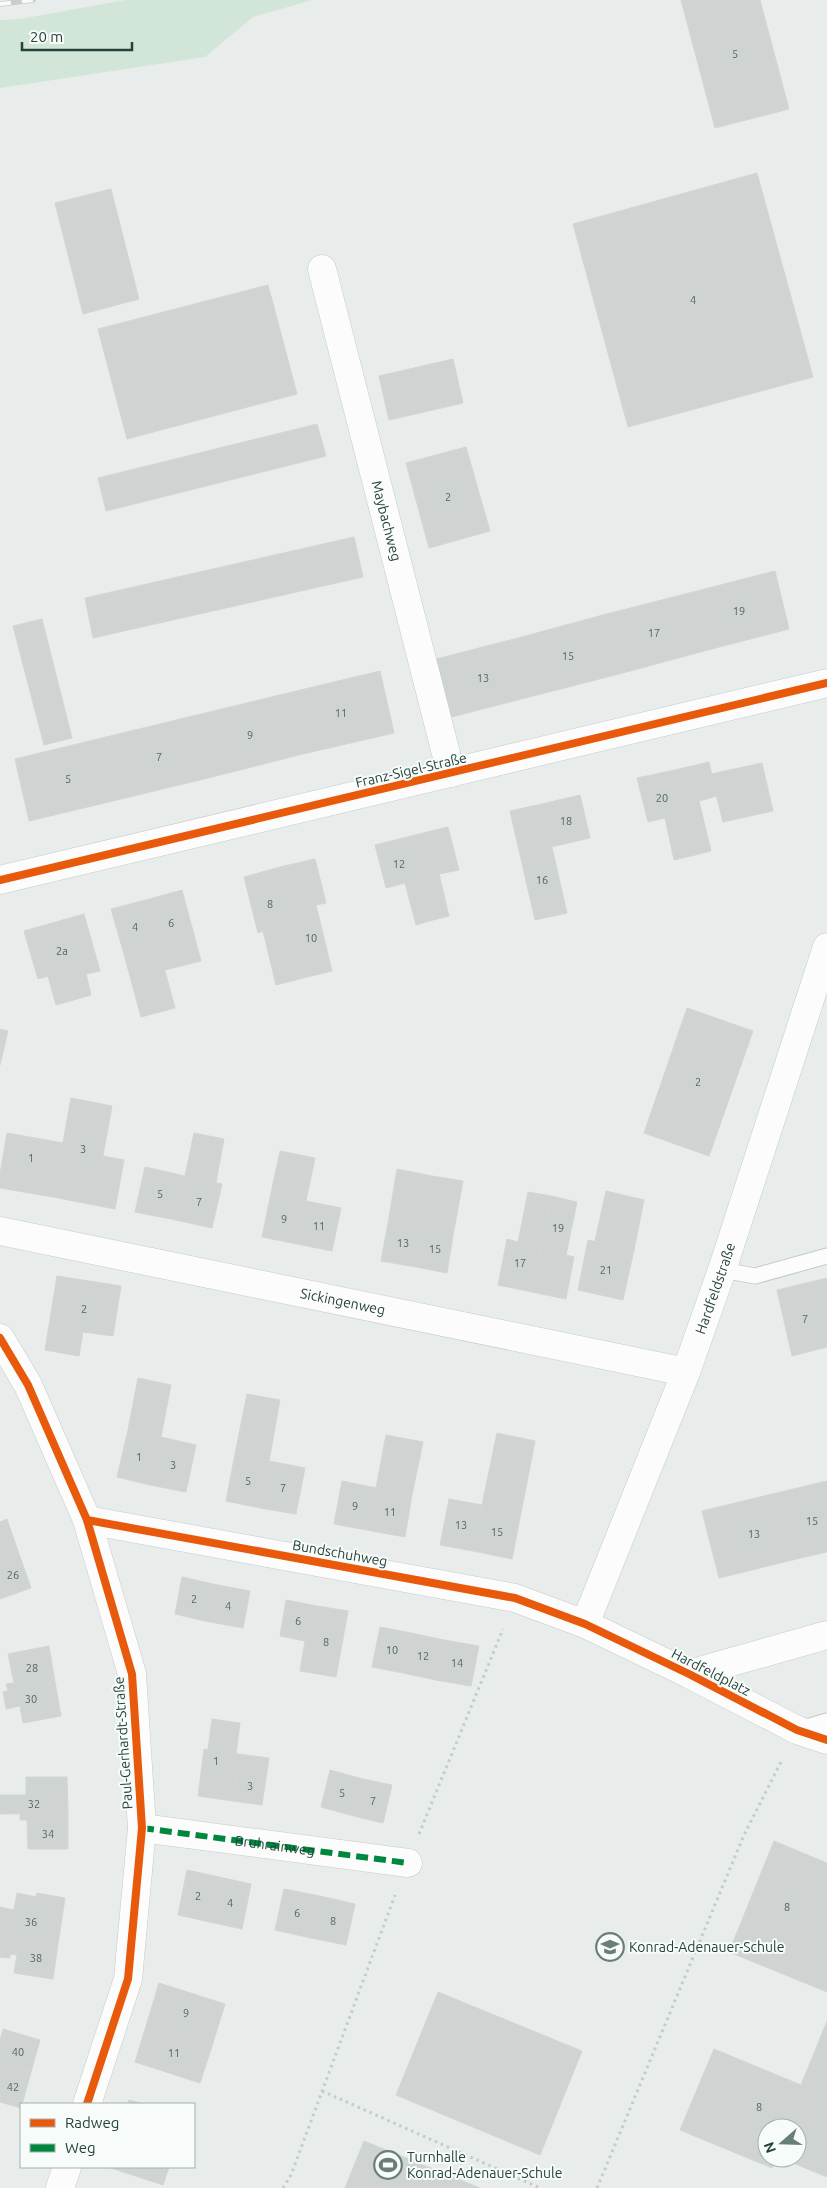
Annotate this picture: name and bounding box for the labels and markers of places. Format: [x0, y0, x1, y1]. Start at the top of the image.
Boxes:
school or university icon: Konrad-Adenauer-Schule [595, 1932, 625, 1962]
place label: Konrad-Adenauer-Schule [629, 1939, 784, 1955]
place label: Turnhalle Konrad-Adenauer-Schule [407, 2149, 562, 2181]
sports icon: Turnhalle Konrad-Adenauer-Schule [373, 2150, 403, 2180]

